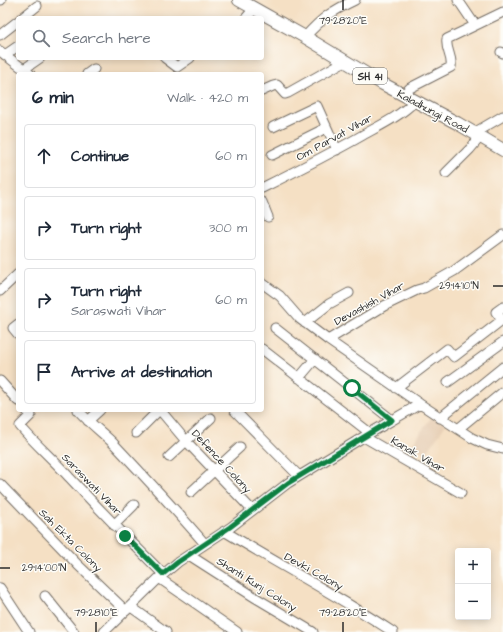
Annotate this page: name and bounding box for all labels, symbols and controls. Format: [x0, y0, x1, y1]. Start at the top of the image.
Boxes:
text: 79°28'20"E [319, 14, 367, 28]
search box [16, 16, 264, 60]
icon: search [30, 27, 52, 49]
text: Search here [62, 28, 151, 49]
road number: SH 41 [353, 68, 387, 84]
text: 6 min [32, 86, 74, 110]
street label: Kaladhungi Road [394, 86, 471, 138]
text: Walk · 420 m [167, 89, 248, 107]
street label: Om Parvat Vihar [294, 110, 375, 165]
icon: ahead [33, 145, 55, 167]
text: Continue [71, 146, 129, 167]
text: 60 m [215, 147, 247, 165]
icon: right [33, 217, 55, 239]
text: Turn right [71, 218, 142, 239]
text: 300 m [209, 219, 247, 237]
street label: Devashish Vihar [331, 278, 407, 329]
text: 29°14'10"N [439, 279, 479, 293]
text: Turn right [71, 281, 142, 302]
icon: right [33, 289, 55, 311]
text: 60 m [215, 291, 247, 309]
text: Saraswati Vihar [71, 302, 166, 320]
icon: arrive [33, 361, 55, 383]
text: Arrive at destination [71, 362, 212, 383]
route start [343, 379, 361, 397]
street label: Defence Colony [188, 426, 255, 497]
street label: Kanak Vihar [388, 433, 448, 476]
street label: Saraswati Vihar [58, 450, 125, 519]
street label: Sah Ekta Colony [35, 505, 106, 576]
route end [116, 527, 134, 545]
map controls [455, 548, 491, 620]
button: + [455, 548, 491, 584]
street label: Devki Colony [281, 549, 346, 595]
street label: Shanti Kunj Colony [213, 554, 300, 616]
text: 29°14'00"N [22, 561, 66, 575]
button: − [455, 584, 491, 620]
text: 79°28'10"E [74, 606, 118, 620]
text: 79°28'20"E [319, 606, 367, 620]

